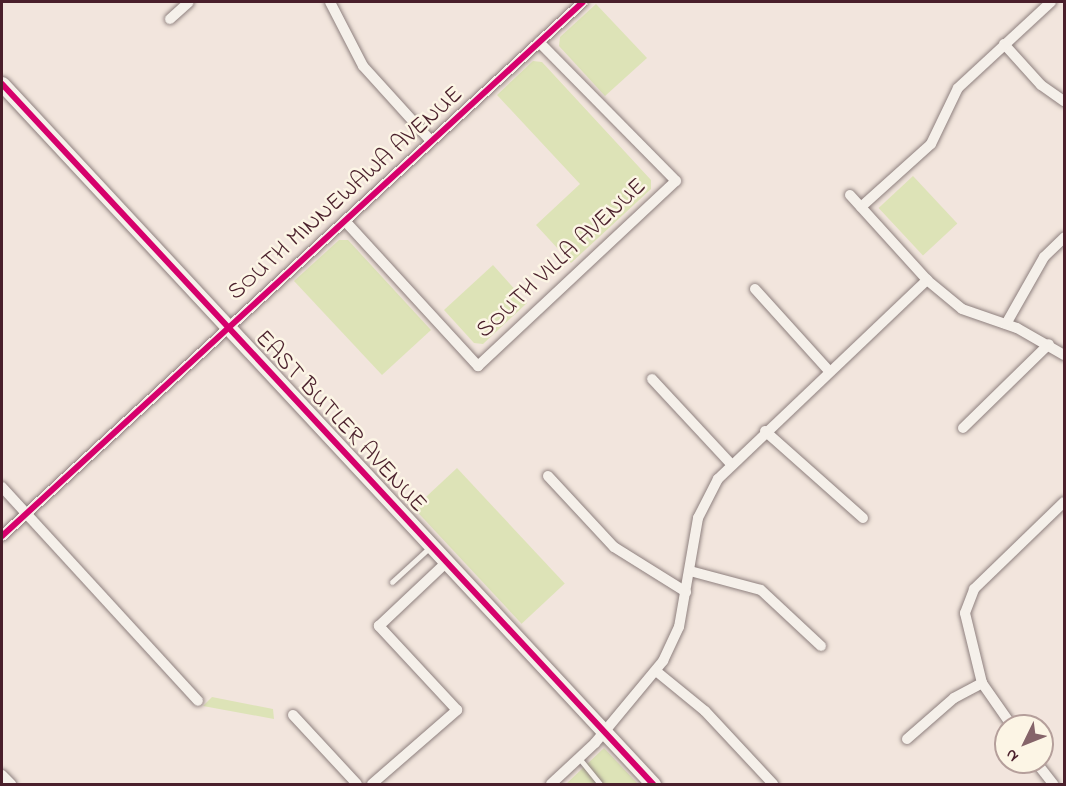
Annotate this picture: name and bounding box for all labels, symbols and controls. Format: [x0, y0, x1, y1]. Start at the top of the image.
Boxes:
street label: SOUTH MINNEWAWA AVENUE [222, 81, 470, 307]
street label: SOUTH VILLA AVENUE [471, 173, 653, 345]
street label: EAST BUTLER AVENUE [248, 325, 432, 519]
north arrow [994, 714, 1054, 774]
text: N [1000, 743, 1025, 767]

